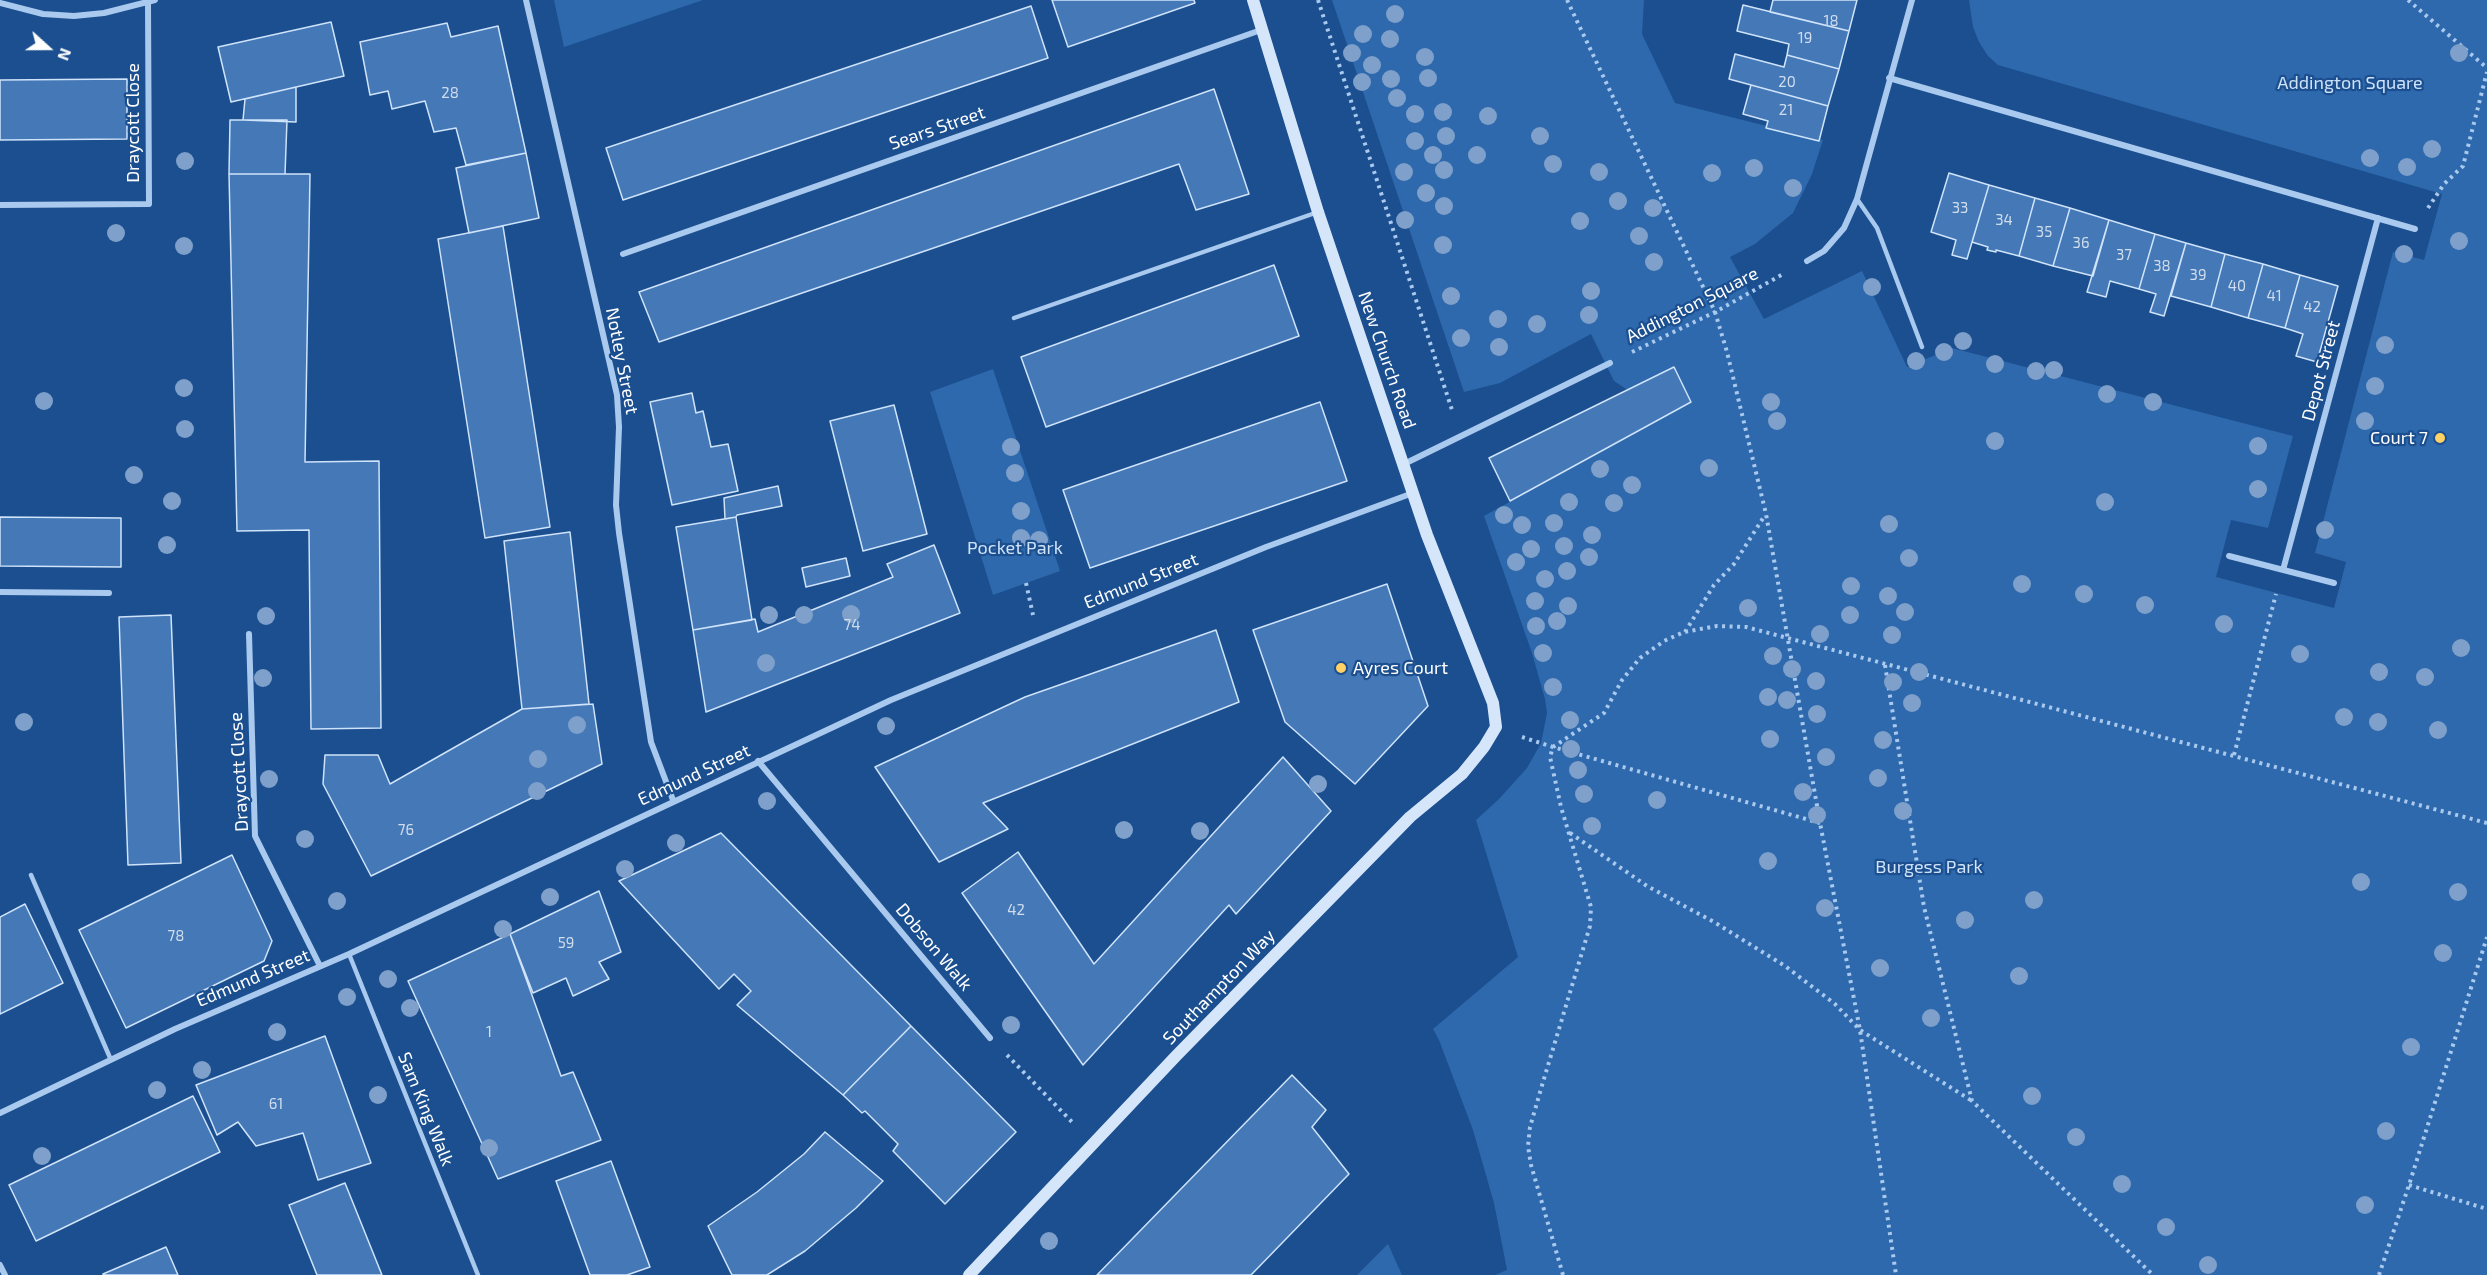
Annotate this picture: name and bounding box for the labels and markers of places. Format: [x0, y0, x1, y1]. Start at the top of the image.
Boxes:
place label: Court 7 [2370, 427, 2428, 449]
marker: Court 7 [2433, 431, 2447, 445]
place label: Ayres Court [1353, 657, 1448, 679]
marker: Ayres Court [1334, 661, 1348, 675]

